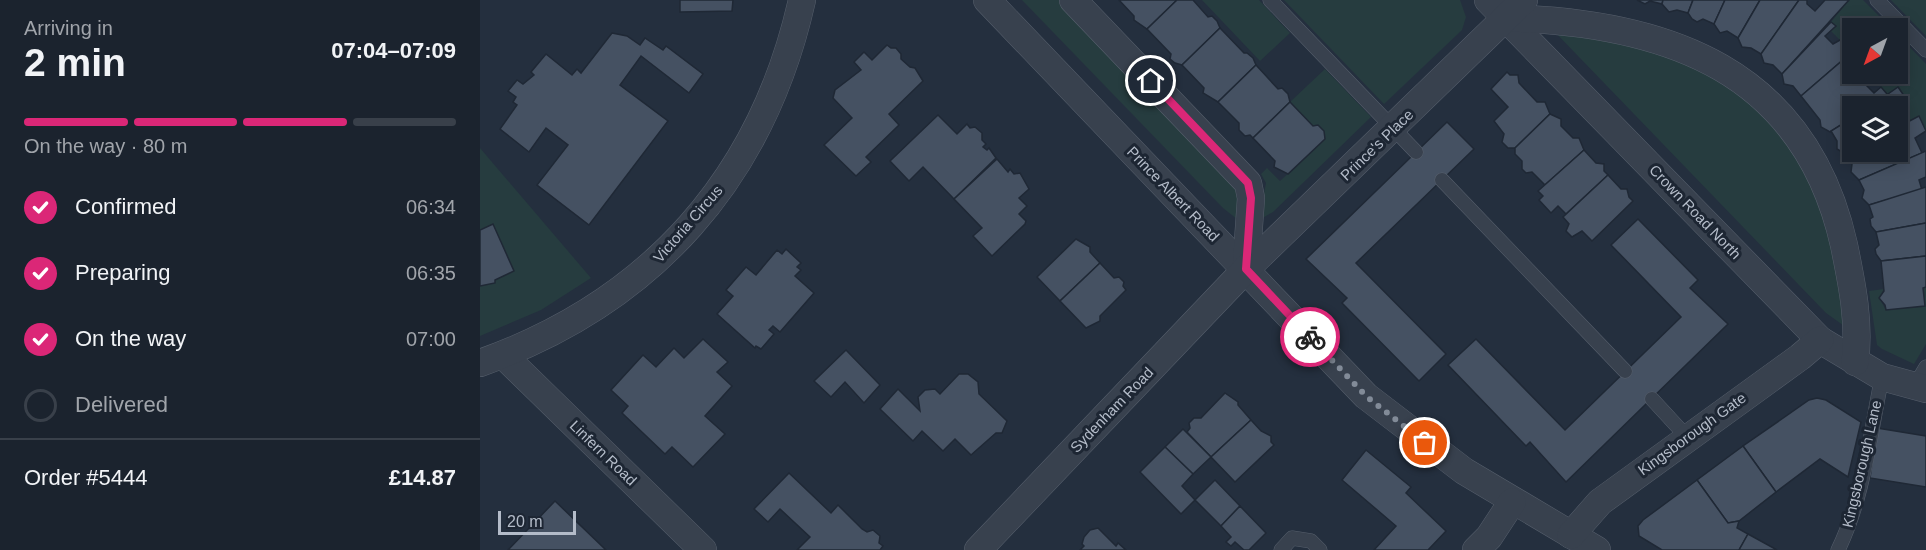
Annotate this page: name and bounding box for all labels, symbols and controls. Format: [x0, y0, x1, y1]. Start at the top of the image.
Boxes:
text: Arriving in [24, 17, 113, 39]
north arrow [1842, 18, 1908, 84]
map controls [1842, 18, 1908, 162]
text: 07:04–07:09 [331, 38, 456, 63]
text: 2 min [24, 41, 126, 84]
pin [1125, 55, 1176, 106]
icon: home [1134, 64, 1167, 97]
button: layers [1842, 96, 1908, 162]
street label: Prince's Place [1337, 106, 1417, 184]
text: On the way · 80 m [24, 135, 187, 157]
street label: Prince Albert Road [1124, 143, 1223, 245]
street label: Crown Road North [1646, 161, 1745, 262]
street label: Victoria Circus [650, 182, 726, 266]
icon: check [24, 191, 57, 224]
text: Confirmed [75, 194, 176, 219]
text: 06:34 [406, 196, 456, 218]
icon: check [24, 257, 57, 290]
text: Preparing [75, 260, 170, 285]
text: 06:35 [406, 262, 456, 284]
courier [1280, 307, 1340, 367]
icon: bike [1294, 321, 1327, 354]
icon: check [24, 323, 57, 356]
text: On the way [75, 326, 186, 351]
text: 07:00 [406, 328, 456, 350]
street label: Sydenham Road [1067, 364, 1157, 456]
street label: Kingsborough Gate [1634, 389, 1749, 478]
text: Delivered [75, 392, 168, 417]
street label: Kingsborough Lane [1839, 399, 1884, 529]
street label: Linfern Road [567, 417, 640, 489]
pin [1399, 417, 1450, 468]
icon: bag [1408, 426, 1441, 459]
text: Order #5444 [24, 465, 148, 490]
text: £14.87 [389, 465, 456, 490]
scale bar [498, 508, 576, 536]
text: 20 m [507, 513, 543, 530]

